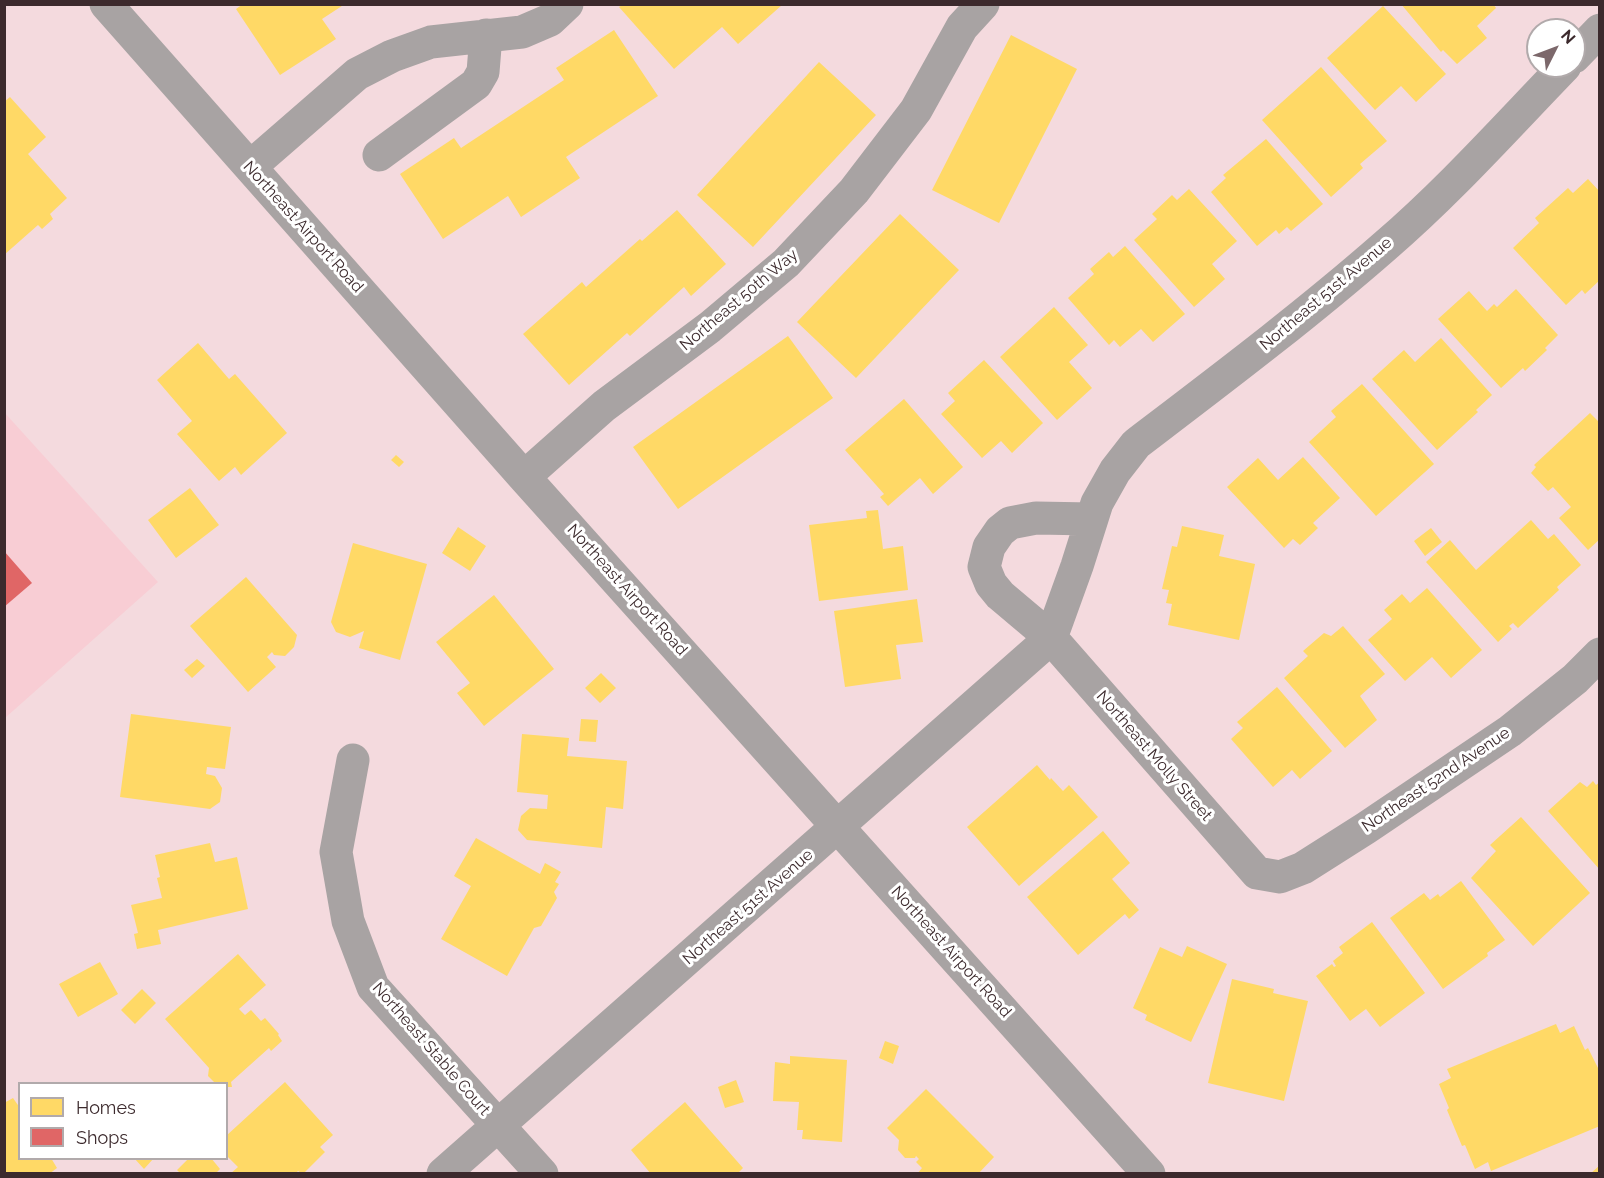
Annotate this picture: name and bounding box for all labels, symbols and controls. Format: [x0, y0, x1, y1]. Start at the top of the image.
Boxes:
north arrow [1526, 18, 1586, 78]
text: N [1557, 26, 1579, 48]
street label: Northeast Airport Road [239, 157, 367, 297]
street label: Northeast 51st Avenue [1256, 233, 1396, 355]
street label: Northeast 50th Way [676, 245, 802, 355]
street label: Northeast Airport Road [563, 520, 691, 660]
street label: Northeast Molly Street [1092, 687, 1216, 825]
street label: Northeast 52nd Avenue [1359, 723, 1513, 837]
street label: Northeast 51st Avenue [679, 845, 817, 969]
street label: Northeast Airport Road [887, 882, 1015, 1022]
street label: Northeast Stable Court [368, 979, 494, 1119]
legend [18, 1082, 228, 1160]
text: Homes [76, 1097, 136, 1118]
text: Shops [76, 1127, 128, 1148]

